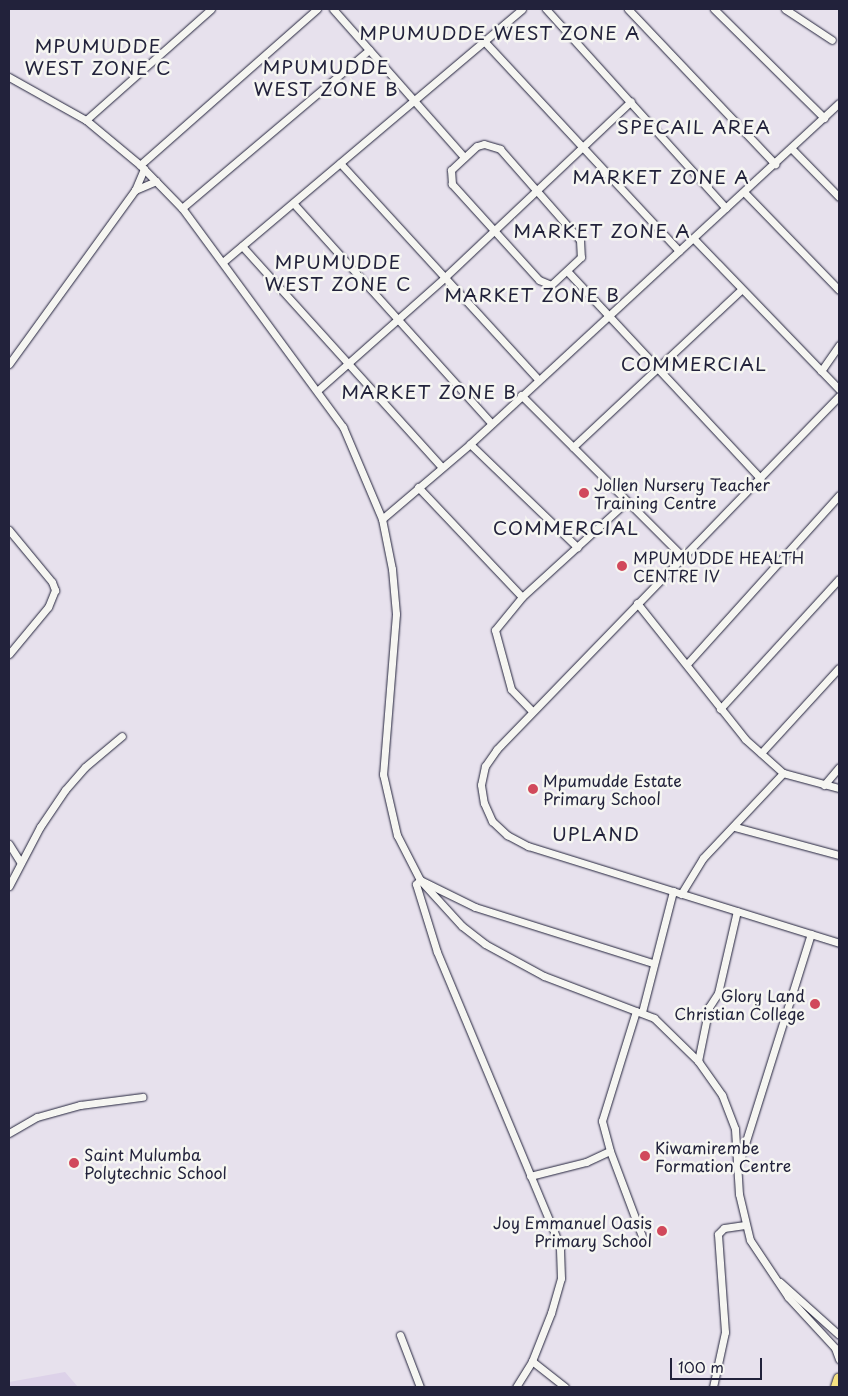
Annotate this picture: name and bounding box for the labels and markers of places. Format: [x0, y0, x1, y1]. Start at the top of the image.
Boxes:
place label: Jollen Nursery Teacher Training Centre [594, 474, 773, 512]
marker: Jollen Nursery Teacher Training Centre [578, 487, 590, 499]
place label: MPUMUDDE HEALTH CENTRE IV [633, 547, 806, 585]
marker: MPUMUDDE HEALTH CENTRE IV [615, 559, 629, 573]
place label: Mpumudde Estate Primary School [543, 770, 681, 808]
marker: Mpumudde Estate Primary School [527, 783, 539, 795]
place label: Glory Land Christian College [674, 985, 805, 1023]
marker: Glory Land Christian College [809, 998, 821, 1010]
place label: Kiwamirembe Formation Centre [655, 1137, 791, 1175]
place label: Saint Mulumba Polytechnic School [84, 1144, 227, 1182]
marker: Kiwamirembe Formation Centre [639, 1150, 651, 1162]
marker: Saint Mulumba Polytechnic School [68, 1157, 80, 1169]
place label: Joy Emmanuel Oasis Primary School [491, 1212, 652, 1250]
marker: Joy Emmanuel Oasis Primary School [656, 1225, 668, 1237]

